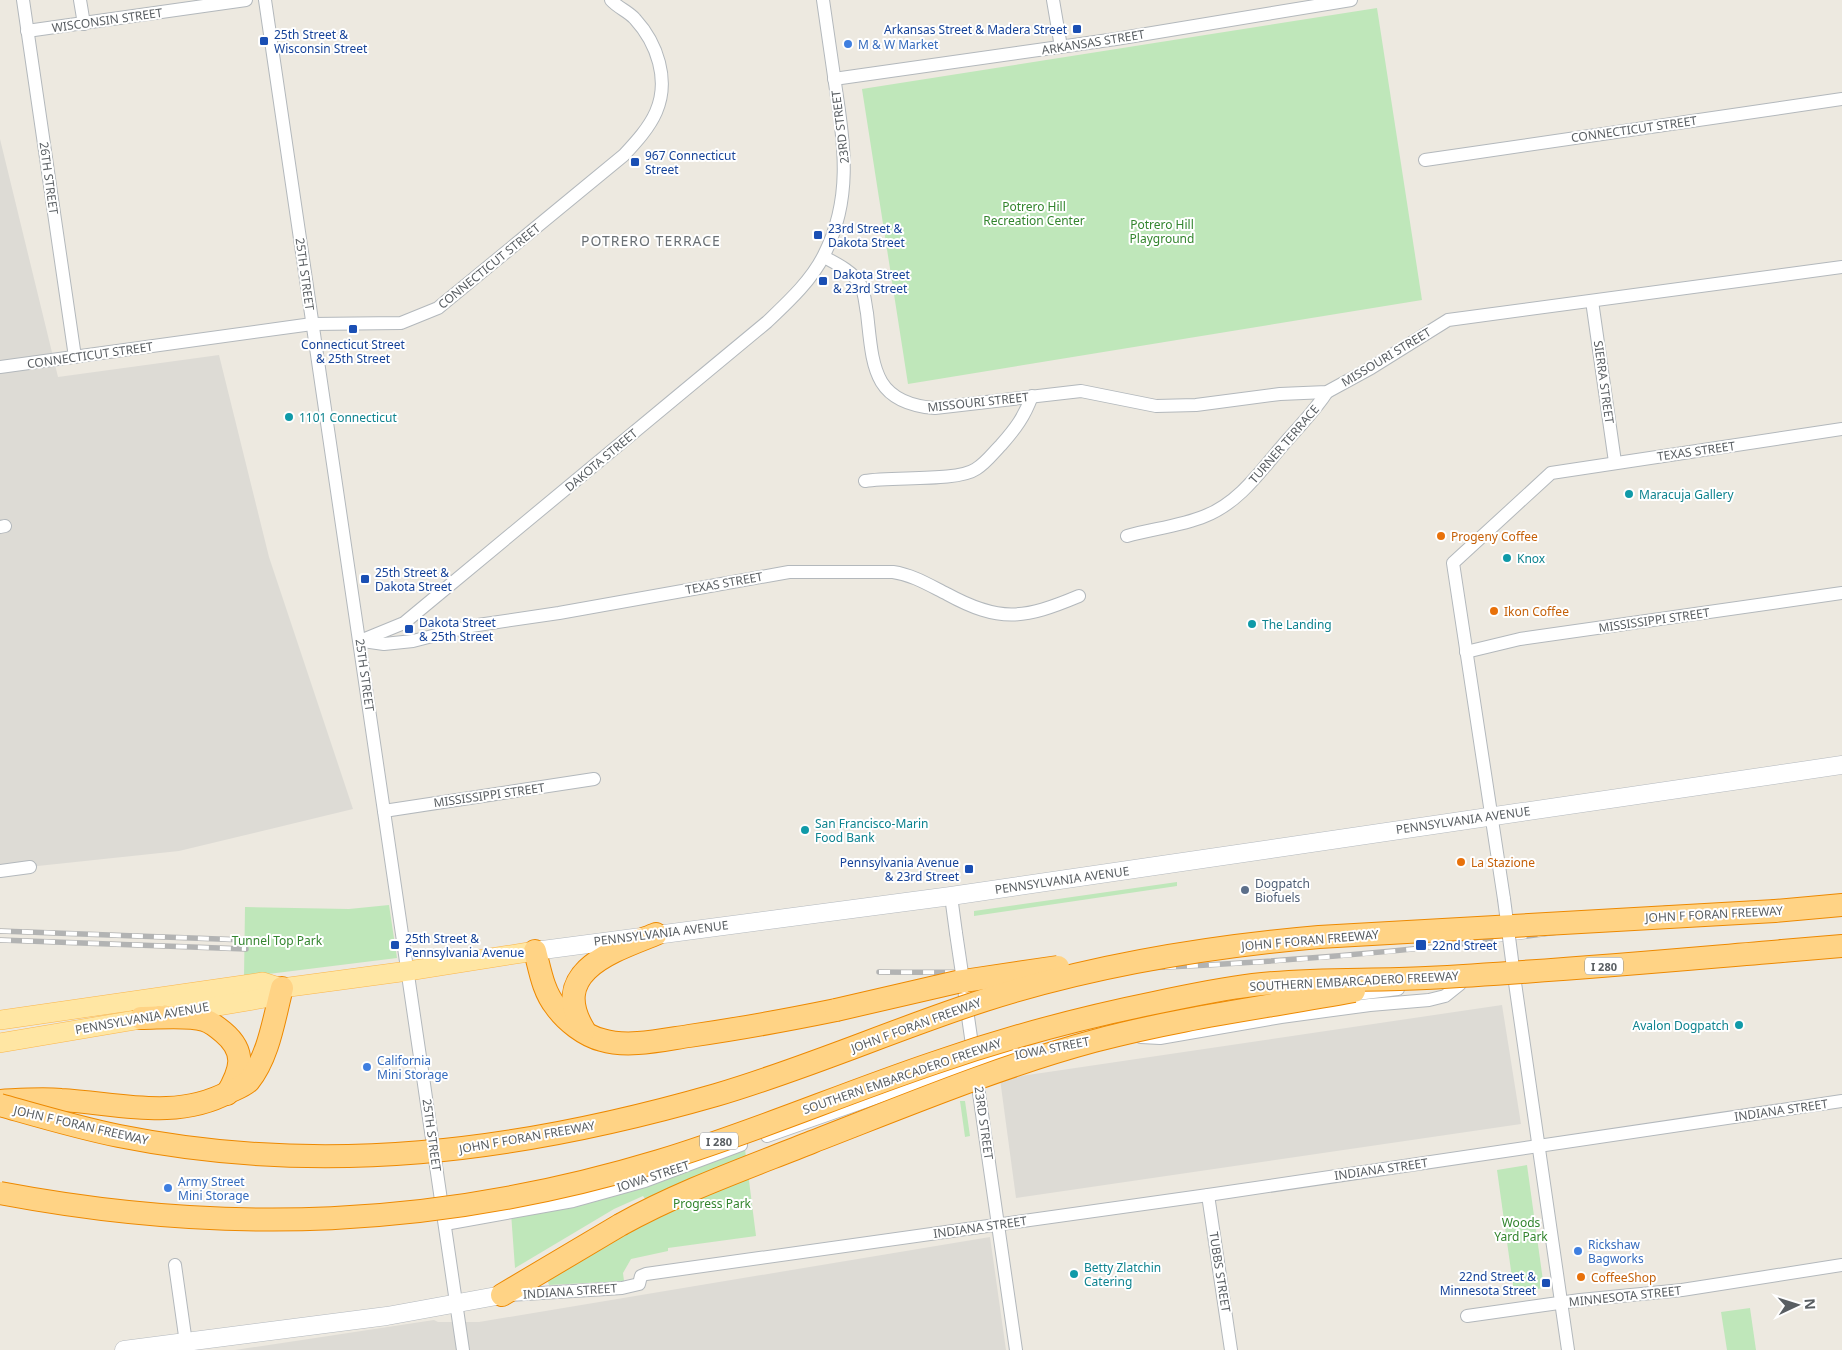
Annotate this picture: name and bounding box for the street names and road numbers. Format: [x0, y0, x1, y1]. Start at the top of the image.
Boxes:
street label: WISCONSIN STREET [51, 4, 164, 36]
street label: ARKANSAS STREET [1040, 25, 1146, 59]
street label: 23RD STREET [827, 89, 853, 165]
street label: CONNECTICUT STREET [1570, 112, 1698, 146]
street label: 26TH STREET [35, 141, 63, 216]
street label: CONNECTICUT STREET [434, 219, 544, 313]
street label: 25TH STREET [291, 237, 319, 312]
street label: MISSOURI STREET [1338, 323, 1434, 390]
street label: CONNECTICUT STREET [26, 338, 154, 372]
street label: SIERRA STREET [1590, 339, 1618, 425]
street label: MISSOURI STREET [927, 388, 1030, 416]
street label: TURNER TERRACE [1245, 401, 1323, 487]
street label: DAKOTA STREET [561, 424, 641, 495]
street label: TEXAS STREET [1656, 437, 1736, 465]
street label: TEXAS STREET [684, 568, 764, 598]
street label: MISSISSIPPI STREET [1597, 604, 1711, 636]
street label: 25TH STREET [351, 638, 379, 713]
street label: MISSISSIPPI STREET [432, 779, 546, 811]
street label: PENNSYLVANIA AVENUE [1395, 802, 1531, 838]
street label: PENNSYLVANIA AVENUE [994, 862, 1130, 898]
street label: JOHN F FORAN FREEWAY [1644, 902, 1783, 926]
street label: PENNSYLVANIA AVENUE [593, 916, 729, 950]
street label: JOHN F FORAN FREEWAY [1240, 926, 1379, 955]
road number: I 280 [1585, 958, 1623, 974]
street label: SOUTHERN EMBARCADERO FREEWAY [1249, 967, 1459, 995]
street label: JOHN F FORAN FREEWAY [848, 993, 984, 1057]
street label: PENNSYLVANIA AVENUE [74, 998, 210, 1038]
street label: IOWA STREET [1013, 1032, 1091, 1064]
street label: SOUTHERN EMBARCADERO FREEWAY [800, 1034, 1004, 1118]
street label: 23RD STREET [970, 1085, 998, 1161]
street label: INDIANA STREET [1733, 1095, 1829, 1125]
street label: 25TH STREET [418, 1098, 446, 1173]
street label: JOHN F FORAN FREEWAY [11, 1101, 150, 1149]
street label: JOHN F FORAN FREEWAY [457, 1117, 596, 1157]
road number: I 280 [700, 1132, 738, 1150]
street label: INDIANA STREET [1333, 1154, 1429, 1184]
street label: IOWA STREET [614, 1156, 692, 1196]
street label: INDIANA STREET [932, 1212, 1028, 1242]
street label: TUBBS STREET [1205, 1230, 1235, 1314]
street label: INDIANA STREET [522, 1279, 618, 1303]
street label: MINNESOTA STREET [1568, 1282, 1682, 1310]

